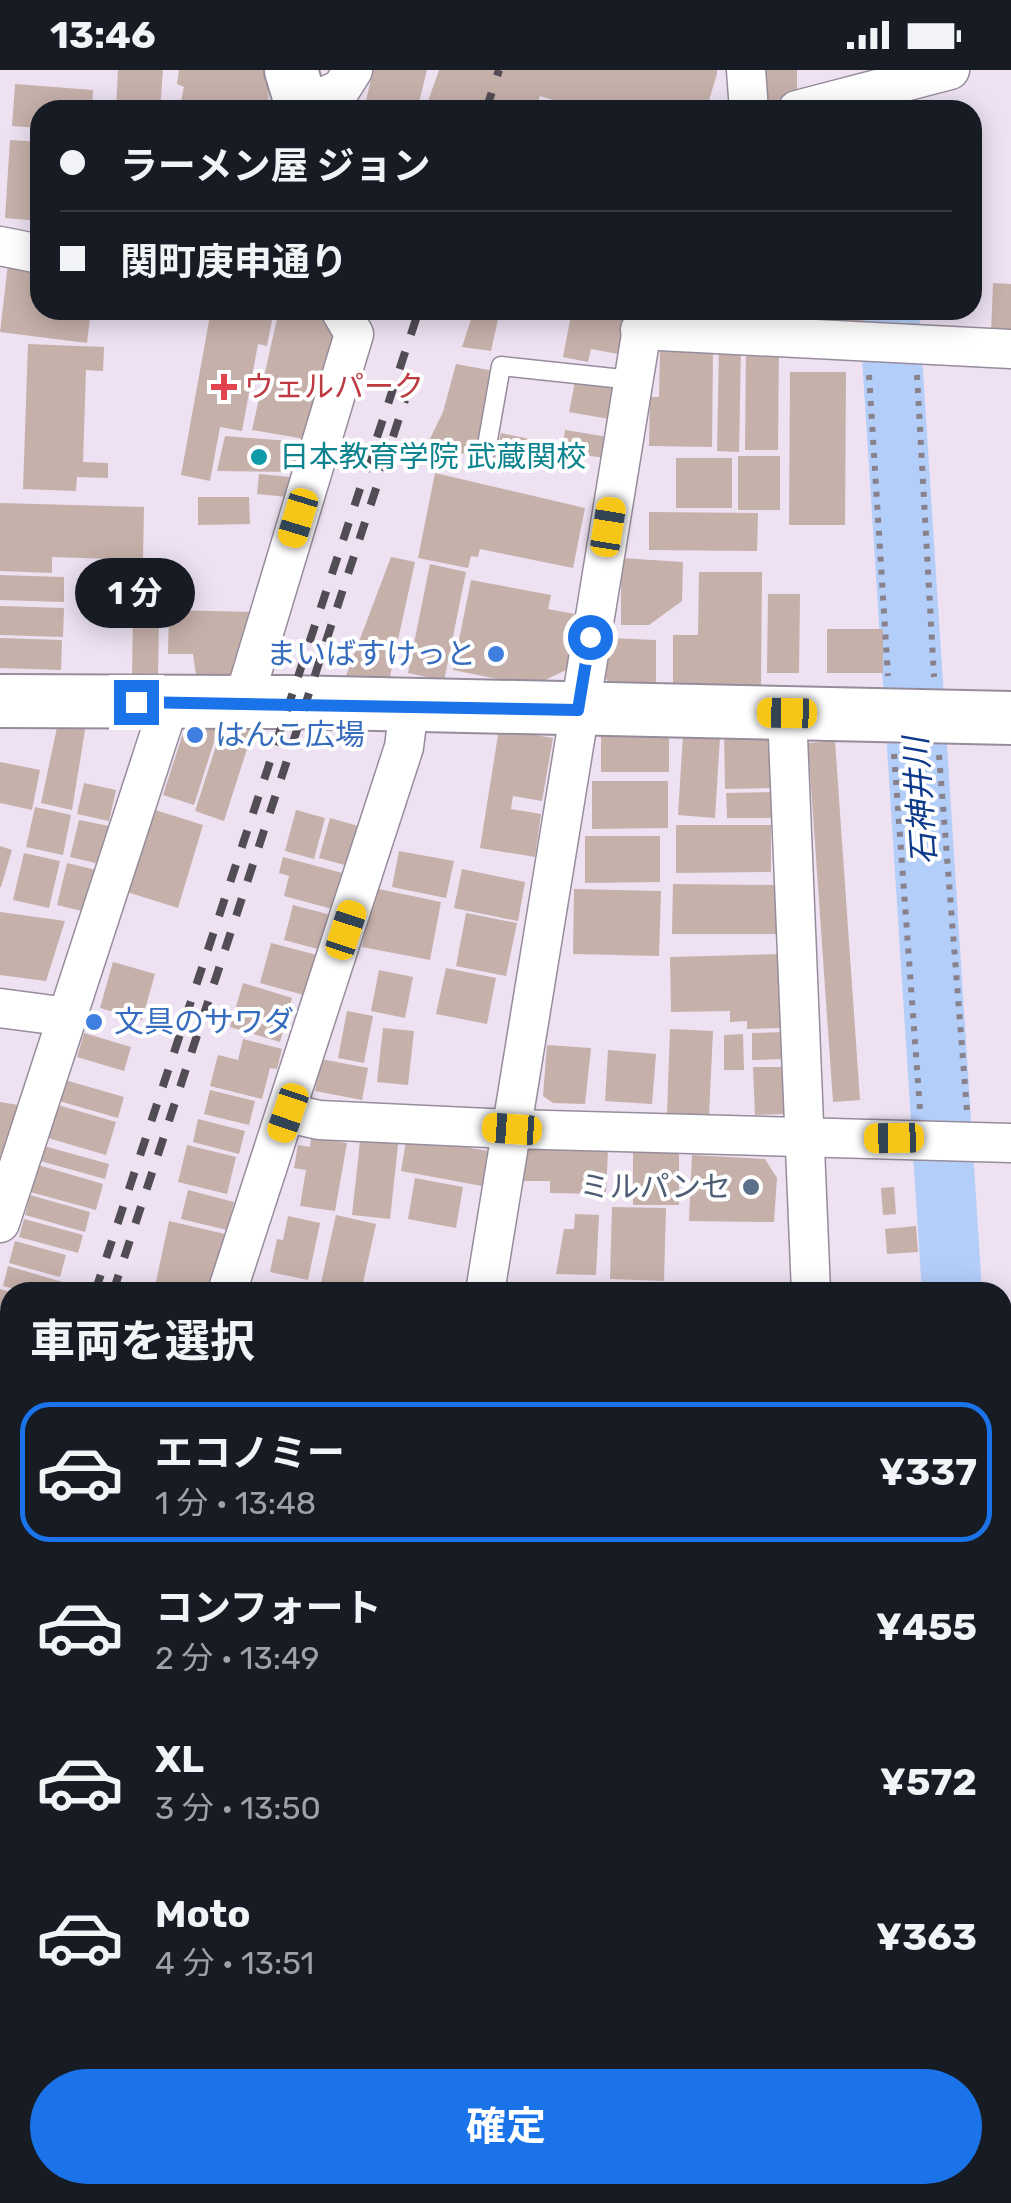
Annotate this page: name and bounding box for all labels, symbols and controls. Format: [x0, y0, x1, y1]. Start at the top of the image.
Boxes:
text: 13:46 [50, 12, 156, 58]
text: ラーメン屋 ジョン [120, 143, 431, 189]
text: 関町庚申通り [120, 239, 348, 285]
place label: ウェルパーク [244, 369, 424, 405]
marker: ウェルパーク [213, 376, 235, 398]
place label: 日本教育学院 武蔵関校 [279, 439, 586, 475]
marker: 日本教育学院 武蔵関校 [248, 446, 270, 468]
car [275, 485, 321, 551]
car [588, 495, 628, 559]
callout: 1 分 [76, 557, 196, 627]
text: 1 分 [108, 574, 162, 612]
route start [568, 615, 613, 660]
place label: まいばすけっと [266, 636, 476, 672]
marker: まいばすけっと [485, 643, 507, 665]
route end [114, 680, 159, 725]
car [757, 697, 817, 729]
place label: はんこ広場 [215, 717, 365, 753]
marker: はんこ広場 [184, 724, 206, 746]
water label: 石神井川 [896, 733, 943, 866]
car [322, 897, 370, 963]
place label: 文具のサワダ [114, 1004, 294, 1040]
marker: 文具のサワダ [83, 1011, 105, 1033]
car [264, 1080, 312, 1146]
car [481, 1112, 543, 1146]
car [864, 1122, 924, 1154]
place label: ミルパンセ [580, 1169, 731, 1205]
marker: ミルパンセ [740, 1176, 762, 1198]
text: 車両を選択 [30, 1315, 255, 1368]
icon: car [35, 1427, 125, 1517]
text: エコノミー [155, 1430, 345, 1476]
text: ¥337 [879, 1449, 977, 1495]
text: 1 分 · 13:48 [155, 1484, 316, 1522]
icon: car [35, 1582, 125, 1672]
text: コンフォート [155, 1585, 382, 1631]
text: ¥455 [876, 1604, 977, 1650]
text: 2 分 · 13:49 [155, 1639, 320, 1677]
text: XL [155, 1736, 204, 1782]
icon: car [35, 1737, 125, 1827]
text: ¥572 [880, 1759, 977, 1805]
text: 3 分 · 13:50 [155, 1789, 321, 1827]
text: Moto [155, 1891, 251, 1937]
icon: car [35, 1892, 125, 1982]
text: ¥363 [876, 1914, 977, 1960]
text: 4 分 · 13:51 [155, 1944, 314, 1982]
button: 確定 [30, 2069, 982, 2184]

